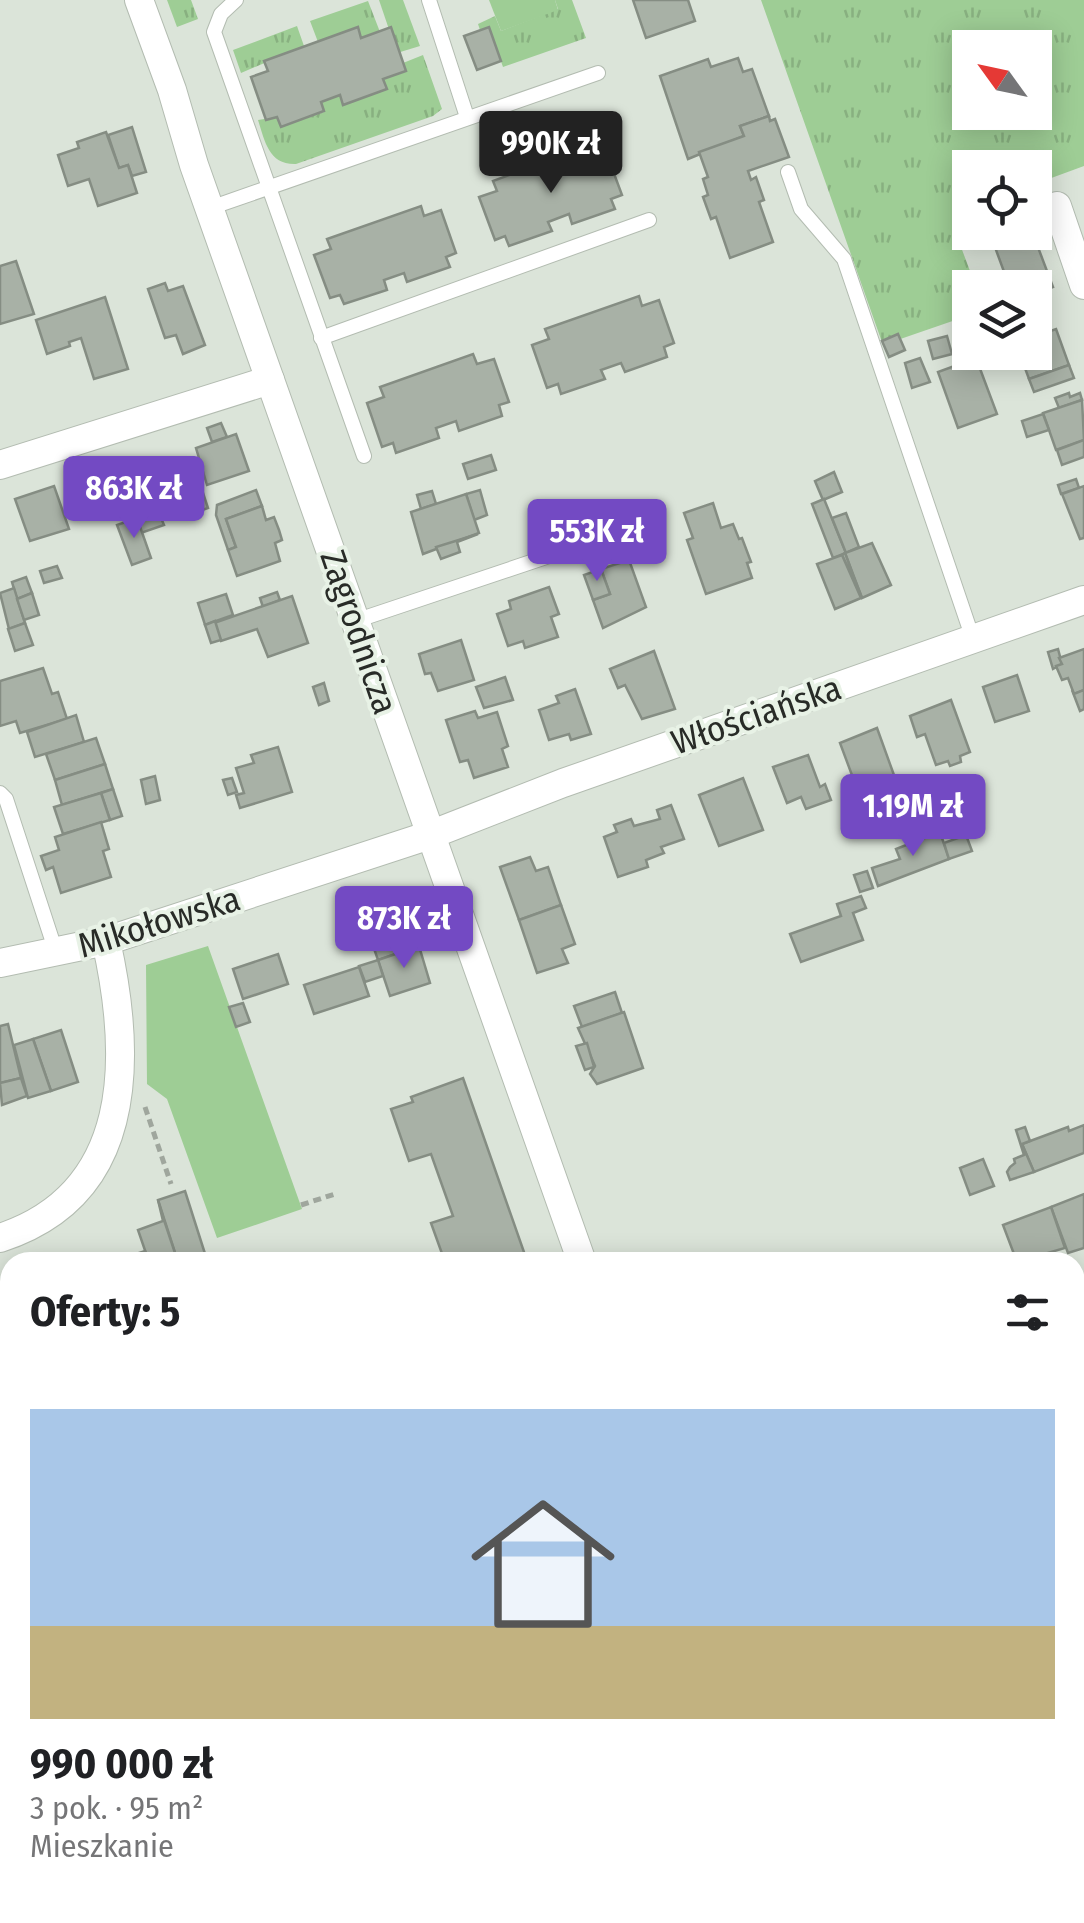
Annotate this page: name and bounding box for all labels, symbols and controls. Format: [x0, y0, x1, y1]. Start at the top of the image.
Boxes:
north arrow [952, 30, 1052, 130]
map controls [952, 30, 1052, 370]
pin: 990K zł [459, 111, 643, 196]
text: 990K zł [501, 124, 601, 162]
button: locate [952, 150, 1052, 250]
button: layers [952, 270, 1052, 370]
pin: 863K zł [42, 456, 226, 541]
text: 863K zł [85, 469, 183, 507]
pin: 553K zł [505, 499, 689, 584]
text: 553K zł [550, 512, 644, 550]
street label: Zagrodnicza [311, 545, 407, 719]
street label: Włościańska [666, 666, 846, 764]
pin: 1.19M zł [810, 774, 1016, 859]
text: 1.19M zł [862, 787, 964, 825]
street label: Mikołowska [73, 877, 245, 967]
pin: 873K zł [312, 886, 496, 971]
text: 873K zł [357, 899, 451, 937]
icon: filters [1000, 1285, 1055, 1340]
text: Oferty: 5 [30, 1287, 181, 1337]
icon: home [453, 1474, 633, 1654]
text: 990 000 zł [30, 1739, 214, 1789]
text: 3 pok. · 95 m² [30, 1789, 203, 1827]
text: Mieszkanie [30, 1827, 174, 1865]

